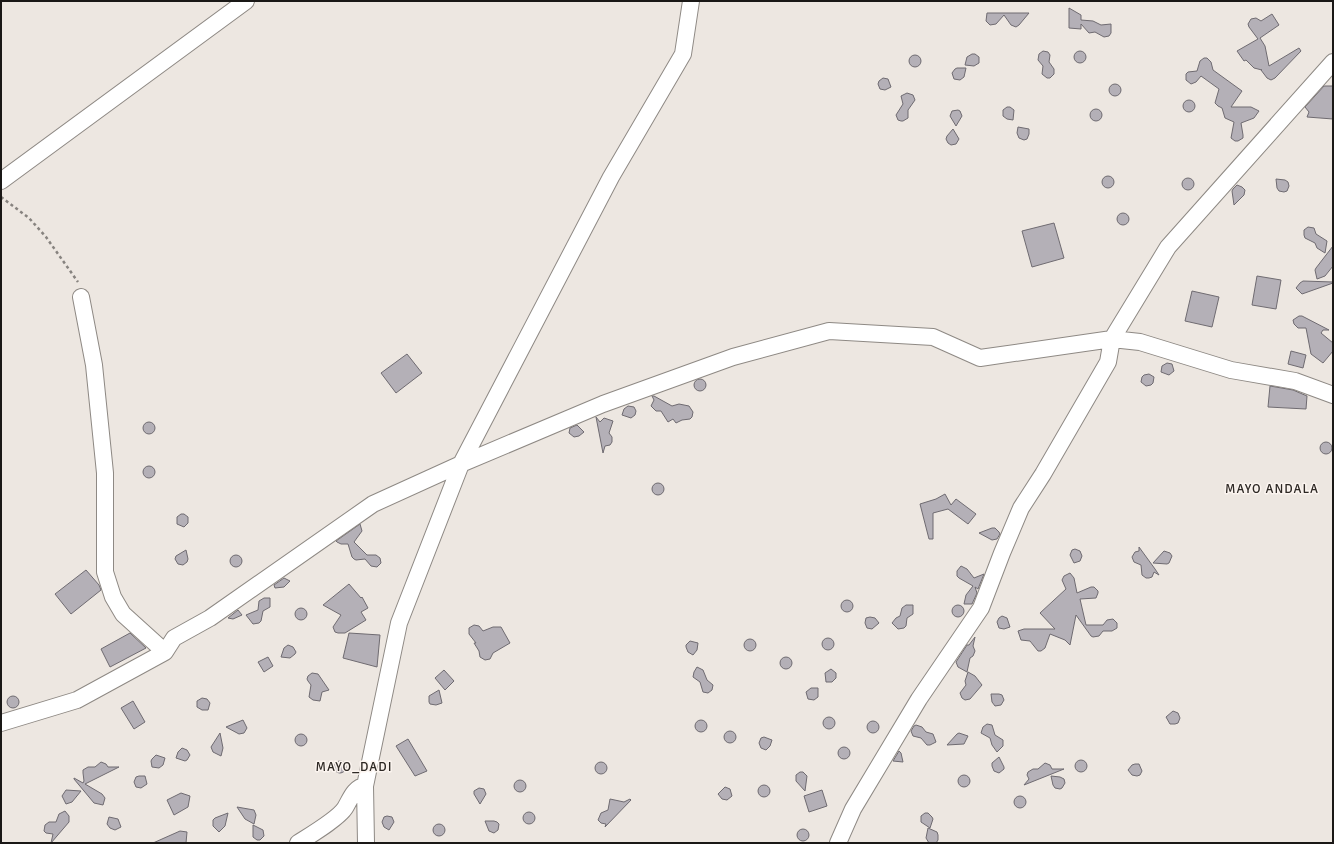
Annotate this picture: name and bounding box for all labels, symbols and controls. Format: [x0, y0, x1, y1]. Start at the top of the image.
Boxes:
district label: MAYO ANDALA [1225, 481, 1319, 497]
district label: MAYO_DADI [316, 759, 392, 775]

